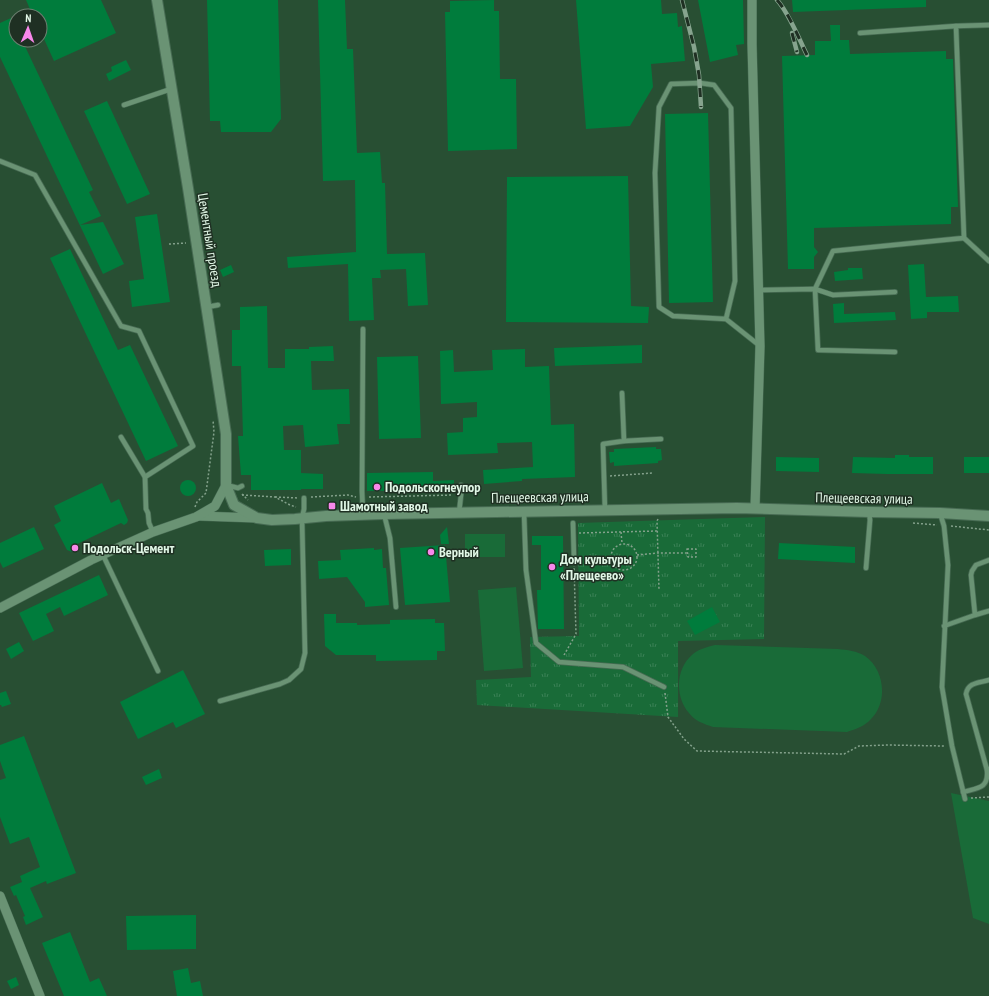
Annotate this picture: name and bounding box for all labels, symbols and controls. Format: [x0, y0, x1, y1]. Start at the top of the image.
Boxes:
north arrow [8, 8, 48, 48]
text: N [25, 11, 32, 25]
street label: Цементный проезд [194, 192, 226, 288]
place label: Подольскогнеупор [385, 478, 481, 496]
marker: Подольскогнеупор [372, 482, 382, 492]
street label: Плещеевская улица [491, 487, 589, 507]
street label: Плещеевская улица [815, 488, 913, 508]
place label: Шамотный завод [340, 497, 428, 515]
marker: Шамотный завод [327, 501, 337, 511]
place label: Подольск-Цемент [83, 539, 175, 557]
marker: Подольск-Цемент [70, 543, 80, 553]
place label: Верный [439, 543, 479, 561]
marker: Верный [426, 547, 436, 557]
place label: Дом культуры «Плещеево» [560, 550, 632, 584]
marker: Дом культуры «Плещеево» [547, 562, 557, 572]

